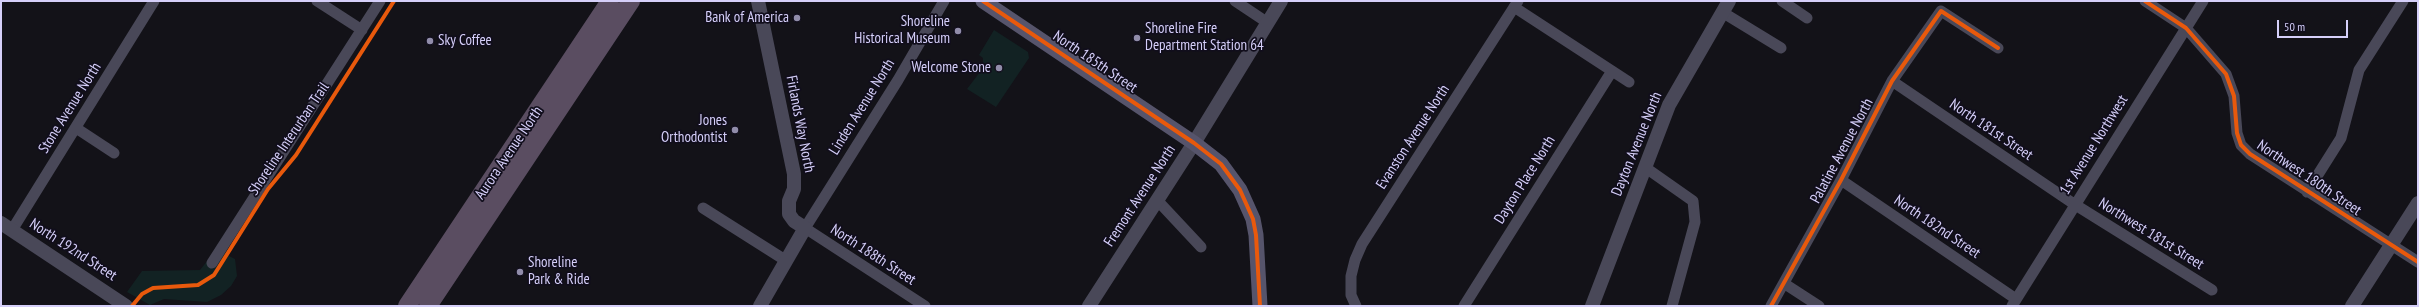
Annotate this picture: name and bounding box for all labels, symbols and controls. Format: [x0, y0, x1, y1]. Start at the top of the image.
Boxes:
place label: Bank of America [705, 9, 789, 27]
scale bar [2279, 12, 2350, 38]
marker: Bank of America [792, 13, 802, 23]
place label: Shoreline Historical Museum [854, 13, 950, 48]
text: 50 m [2284, 19, 2305, 34]
place label: Shoreline Fire Department Station 64 [1145, 20, 1264, 55]
marker: Shoreline Historical Museum [953, 26, 963, 36]
street label: North 185th Street [1049, 27, 1141, 97]
place label: Sky Coffee [438, 32, 492, 50]
marker: Shoreline Fire Department Station 64 [1132, 33, 1142, 43]
marker: Sky Coffee [425, 36, 435, 46]
street label: Linden Avenue North [825, 56, 899, 158]
street label: Stone Avenue North [35, 59, 105, 157]
place label: Welcome Stone [911, 59, 991, 77]
marker: Welcome Stone [994, 63, 1004, 73]
street label: Firlands Way North [782, 74, 818, 174]
street label: Shoreline Interurban Trail [245, 79, 333, 199]
street label: Evanston Avenue North [1372, 81, 1454, 193]
street label: Dayton Avenue North [1608, 89, 1666, 199]
street label: 1st Avenue Northwest [2056, 92, 2132, 198]
street label: Palatine Avenue North [1807, 96, 1877, 206]
street label: North 181st Street [1946, 96, 2036, 164]
street label: Aurora Avenue North [471, 103, 547, 203]
place label: Jones Orthodontist [661, 112, 727, 147]
marker: Jones Orthodontist [730, 125, 740, 135]
street label: Dayton Place North [1491, 133, 1559, 227]
street label: Northwest 180th Street [2253, 136, 2365, 220]
street label: Fremont Avenue North [1100, 142, 1180, 250]
street label: North 182nd Street [1890, 191, 1984, 263]
street label: Northwest 181st Street [2095, 194, 2207, 274]
street label: North 192nd Street [26, 215, 120, 285]
street label: North 188th Street [827, 221, 919, 289]
place label: Shoreline Park & Ride [528, 254, 590, 289]
marker: Shoreline Park & Ride [515, 267, 525, 277]

